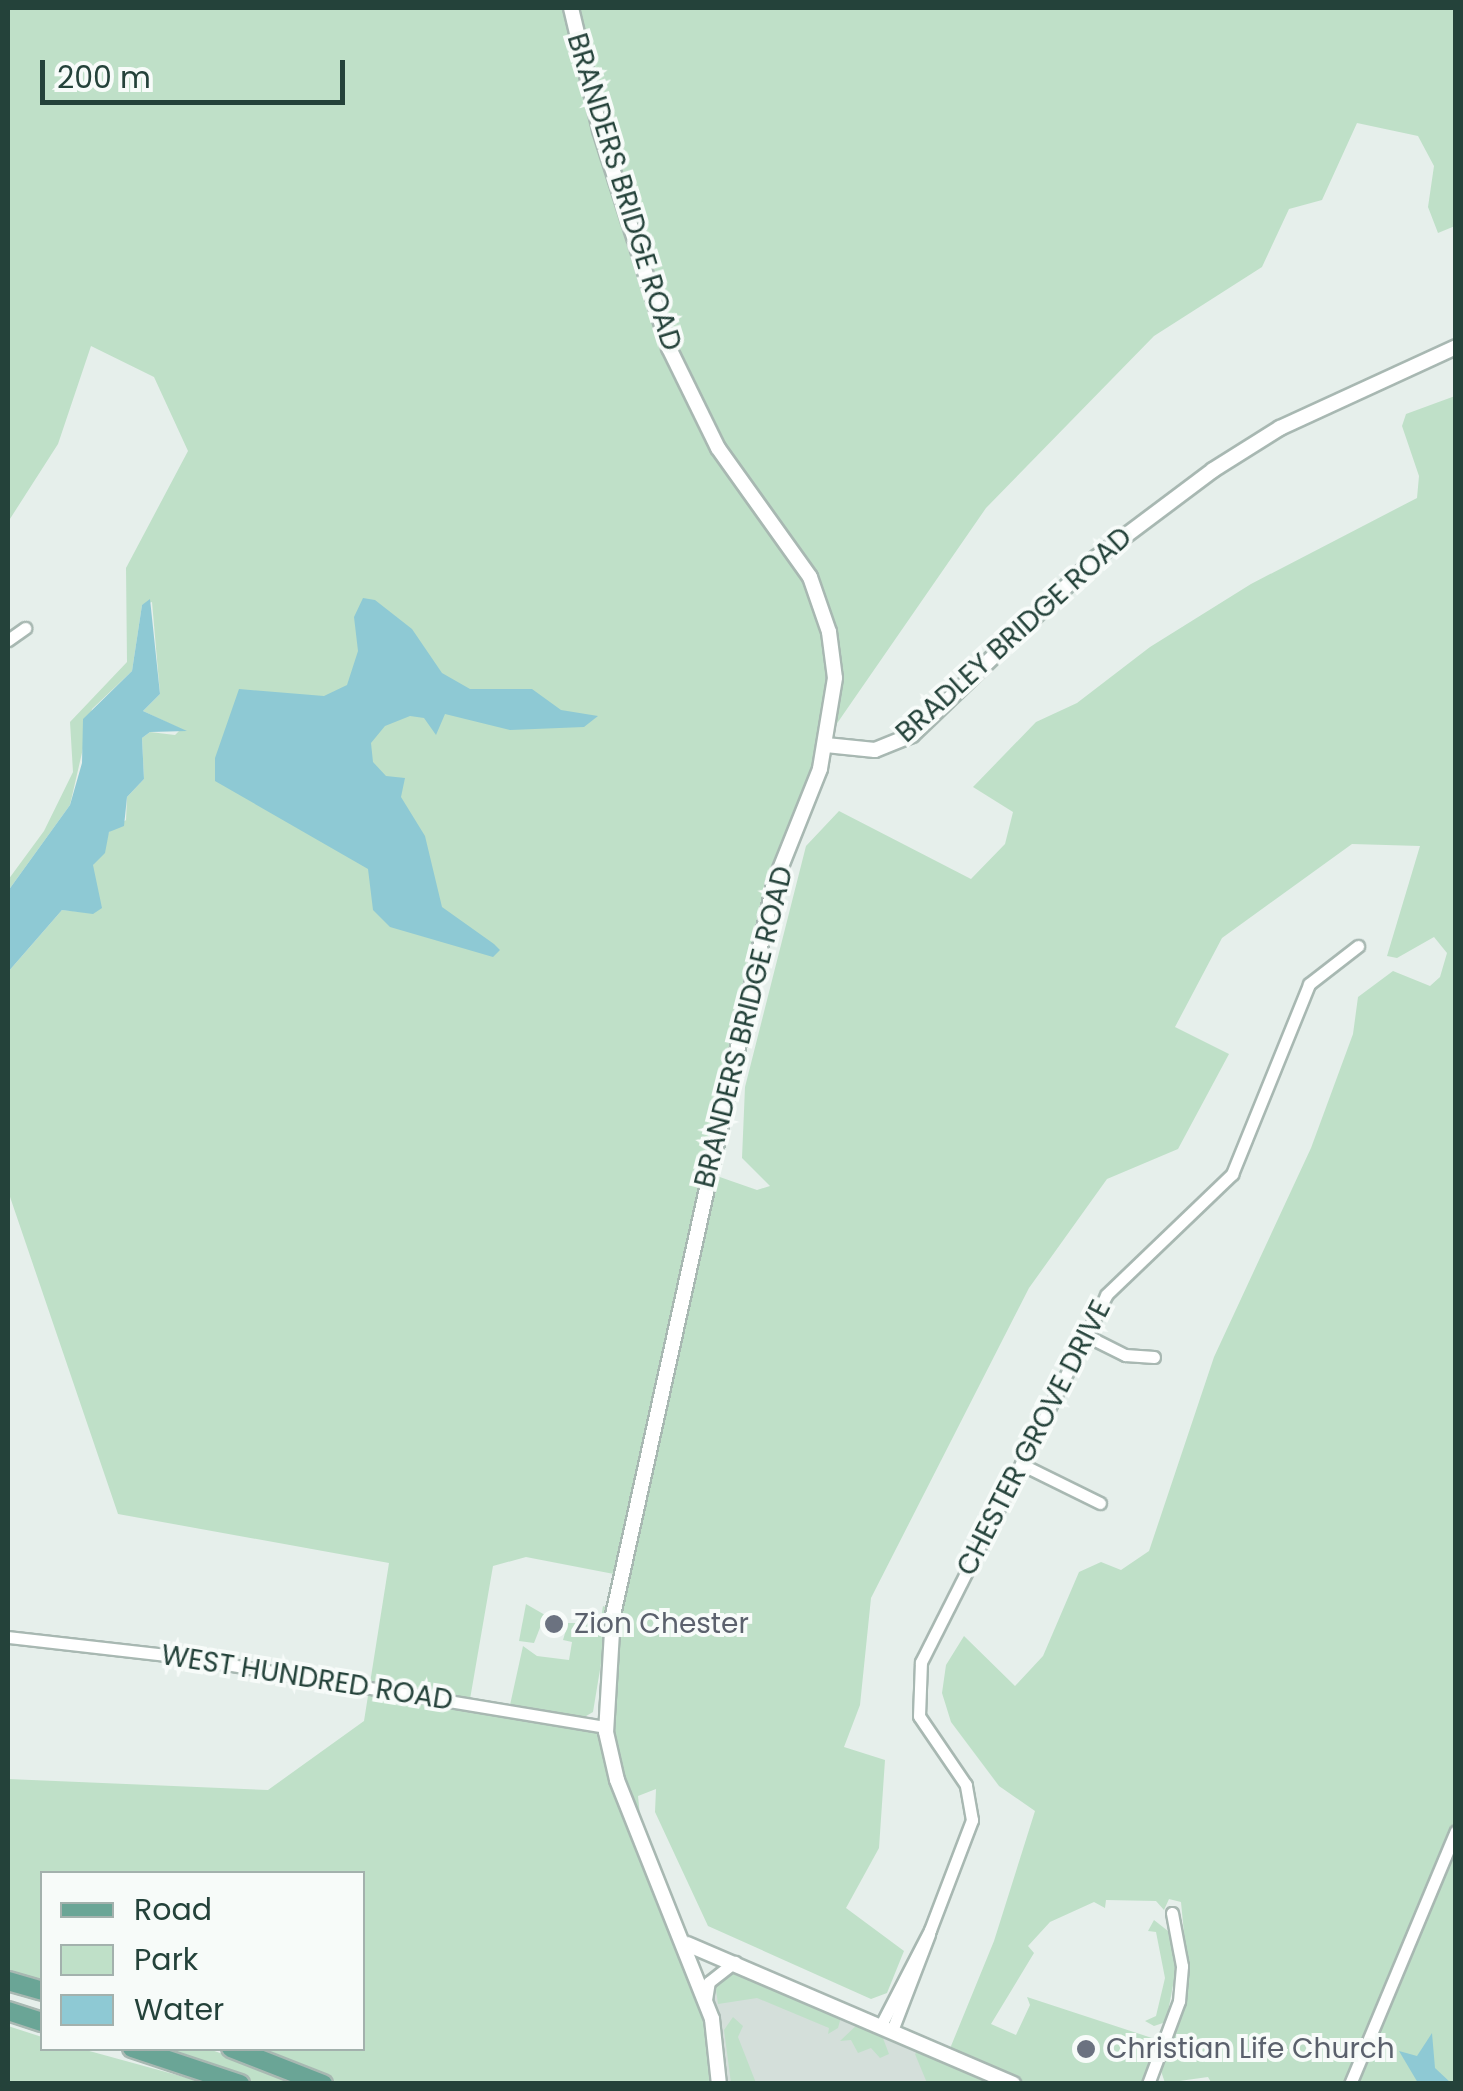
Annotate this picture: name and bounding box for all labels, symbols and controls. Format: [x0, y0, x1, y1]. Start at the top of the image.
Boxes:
street label: BRANDERS BRIDGE ROAD [560, 29, 688, 355]
scale bar [45, 40, 350, 102]
text: 200 m [57, 56, 151, 99]
street label: BRADLEY BRIDGE ROAD [889, 520, 1139, 750]
street label: BRANDERS BRIDGE ROAD [688, 863, 800, 1191]
street label: CHESTER GROVE DRIVE [950, 1295, 1118, 1581]
place label: Zion Chester [574, 1607, 749, 1641]
marker: Zion Chester [543, 1613, 565, 1635]
street label: WEST HUNDRED ROAD [159, 1638, 455, 1718]
legend [40, 1871, 365, 2051]
text: Road [134, 1888, 212, 1931]
text: Park [134, 1938, 198, 1981]
text: Water [134, 1988, 224, 2031]
place label: Christian Life Church [1106, 2032, 1395, 2066]
marker: Christian Life Church [1075, 2038, 1097, 2060]

